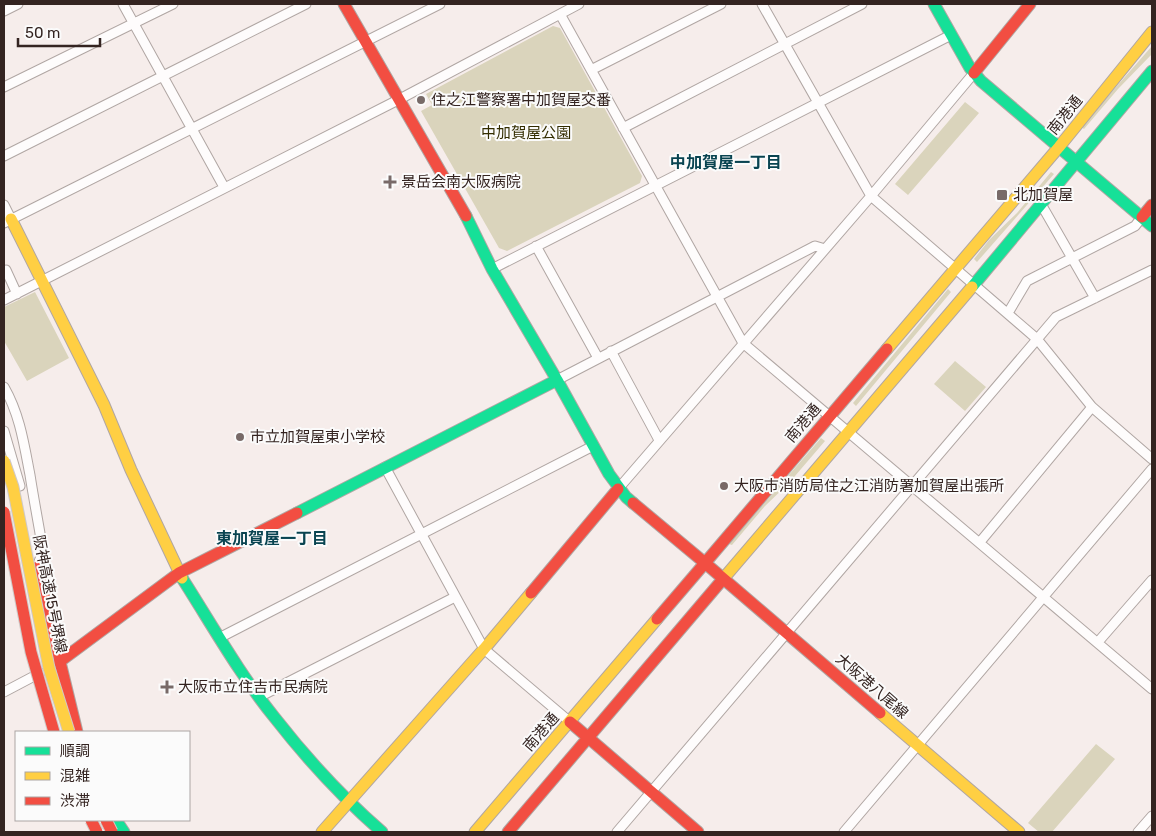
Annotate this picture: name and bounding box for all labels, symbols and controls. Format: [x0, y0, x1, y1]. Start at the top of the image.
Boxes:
scale bar [18, 15, 100, 47]
text: 50 m [25, 24, 60, 42]
place label: 住之江警察署中加賀屋交番 [431, 91, 611, 109]
street label: 南港通 [1044, 92, 1086, 138]
marker: 住之江警察署中加賀屋交番 [415, 94, 427, 106]
park label: 中加賀屋公園 [481, 124, 571, 142]
district label: 中加賀屋一丁目 [670, 153, 782, 172]
place label: 景岳会南大阪病院 [401, 173, 521, 191]
marker: 景岳会南大阪病院 [383, 175, 397, 189]
place label: 北加賀屋 [1013, 186, 1073, 204]
marker: 北加賀屋 [995, 188, 1009, 202]
street label: 南港通 [782, 400, 824, 446]
place label: 市立加賀屋東小学校 [250, 428, 385, 446]
marker: 市立加賀屋東小学校 [234, 431, 246, 443]
place label: 大阪市消防局住之江消防署加賀屋出張所 [734, 477, 1004, 495]
marker: 大阪市消防局住之江消防署加賀屋出張所 [718, 480, 730, 492]
district label: 東加賀屋一丁目 [216, 529, 328, 548]
street label: 阪神高速15号堺線 [30, 533, 70, 655]
street label: 大阪港八尾線 [832, 650, 912, 722]
place label: 大阪市立住吉市民病院 [178, 678, 328, 696]
marker: 大阪市立住吉市民病院 [160, 680, 174, 694]
street label: 南港通 [519, 709, 563, 755]
legend [15, 731, 190, 821]
text: 順調 [60, 742, 90, 760]
text: 混雑 [60, 767, 90, 785]
text: 渋滞 [60, 792, 90, 810]

